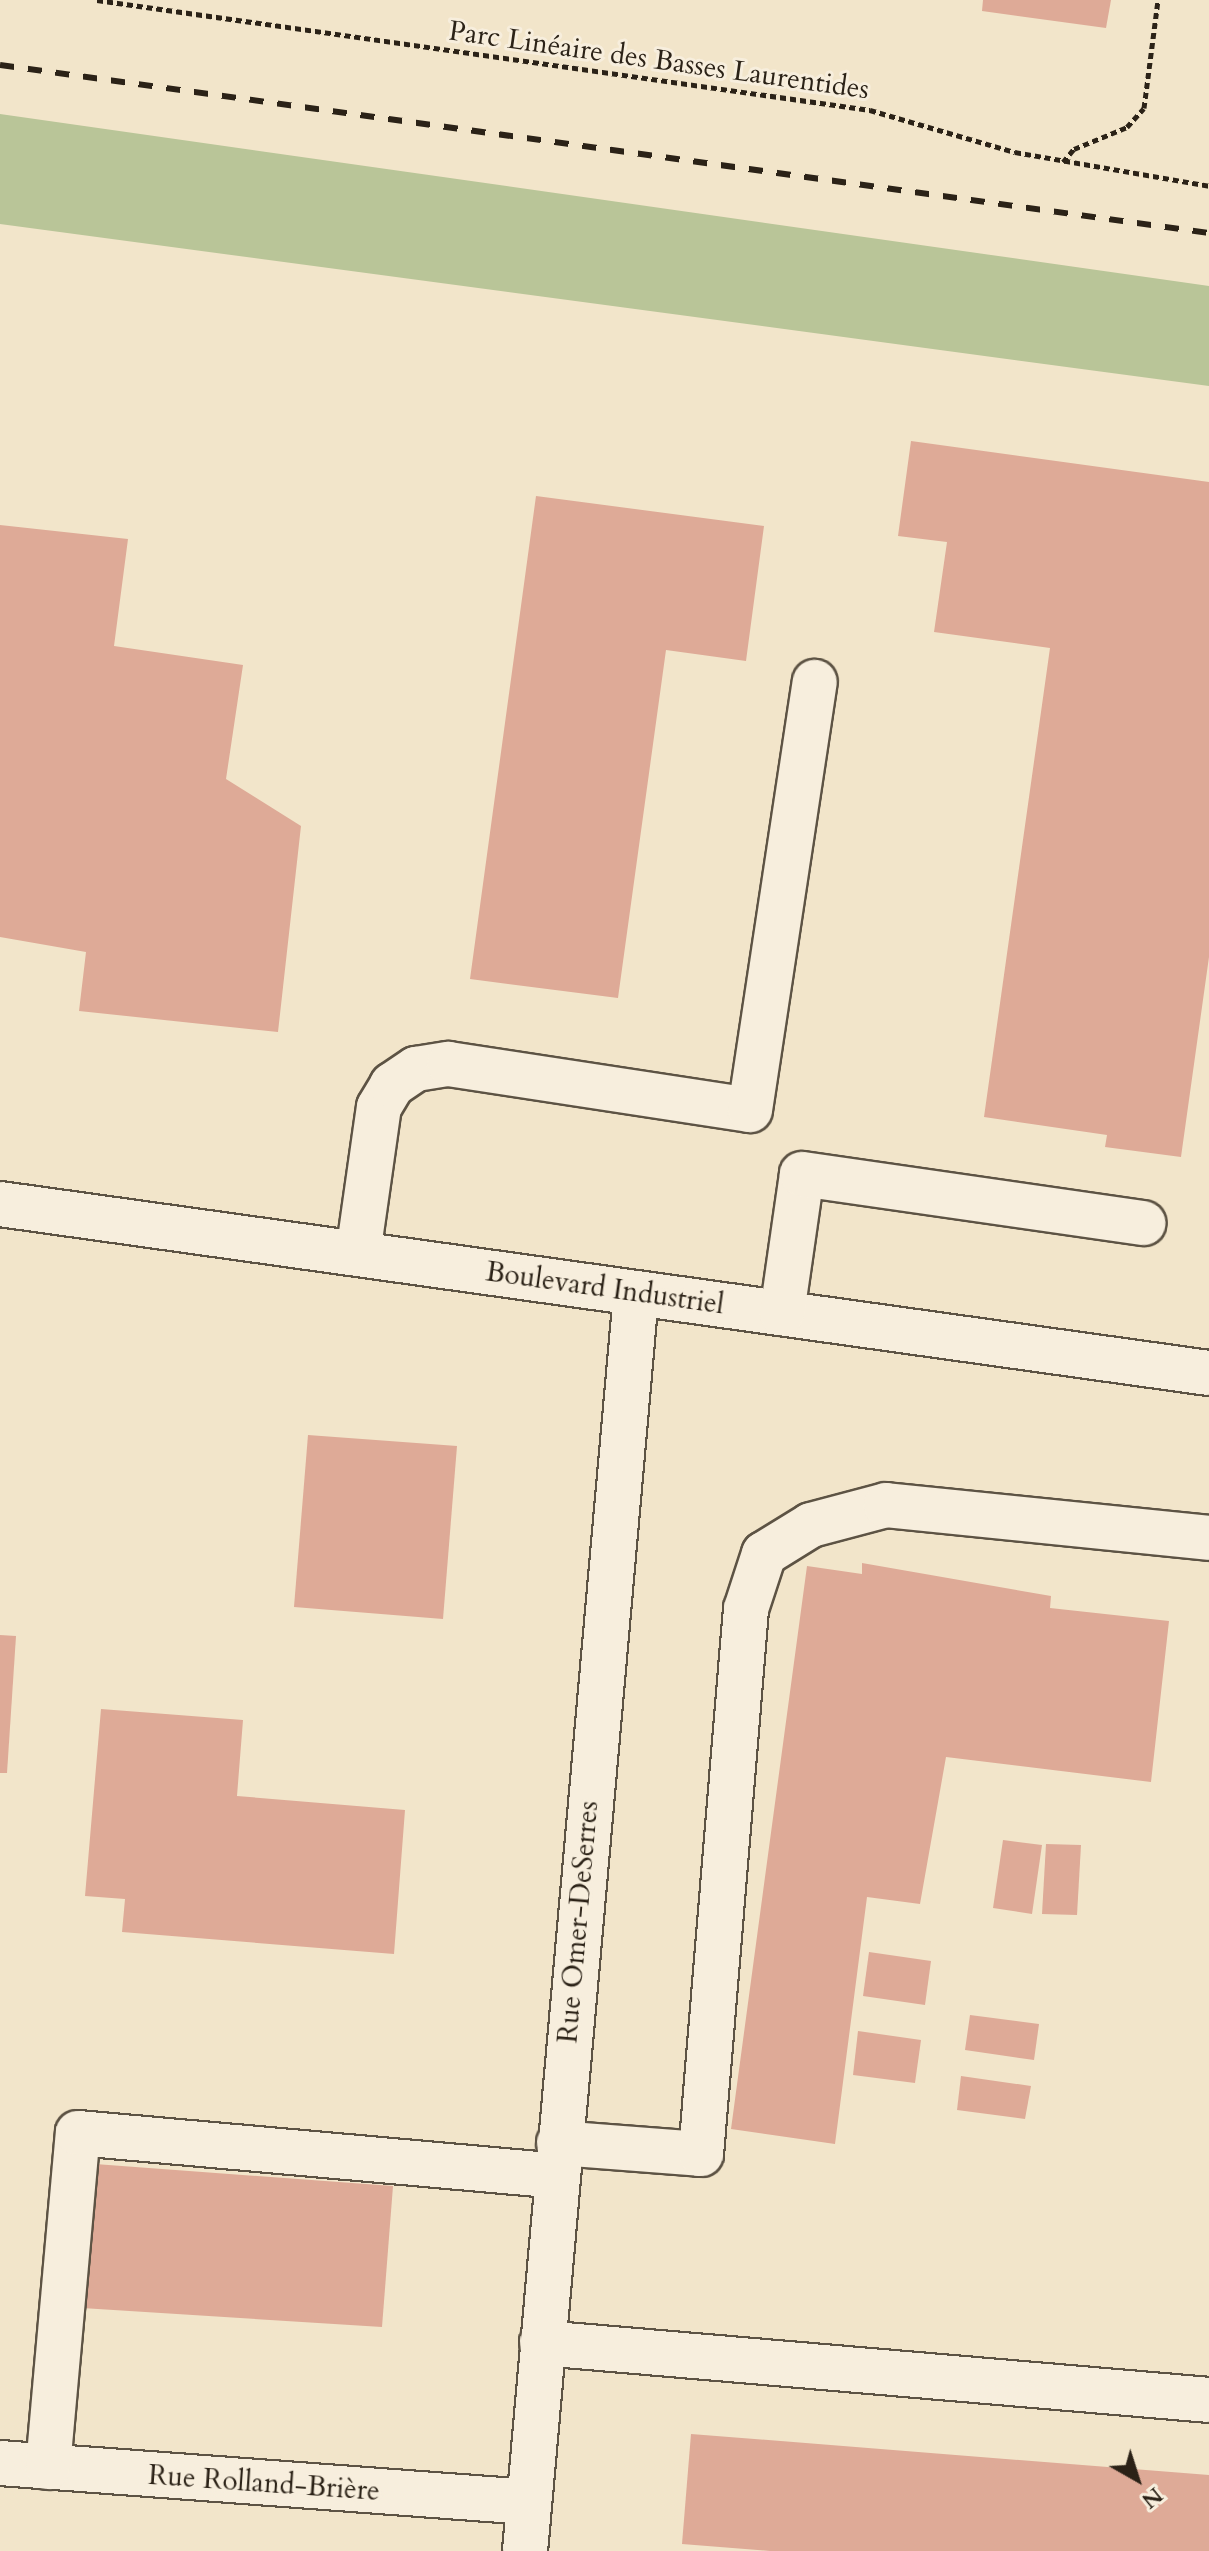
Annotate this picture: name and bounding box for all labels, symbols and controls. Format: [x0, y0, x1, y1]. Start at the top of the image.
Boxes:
street label: Parc Linéaire des Basses Laurentides [447, 14, 871, 106]
street label: Boulevard Industriel [484, 1255, 726, 1321]
street label: Rue Omer-DeSerres [551, 1799, 605, 2045]
north arrow [1097, 2439, 1177, 2519]
street label: Rue Rolland-Brière [147, 2458, 381, 2508]
text: N [1135, 2480, 1169, 2515]

